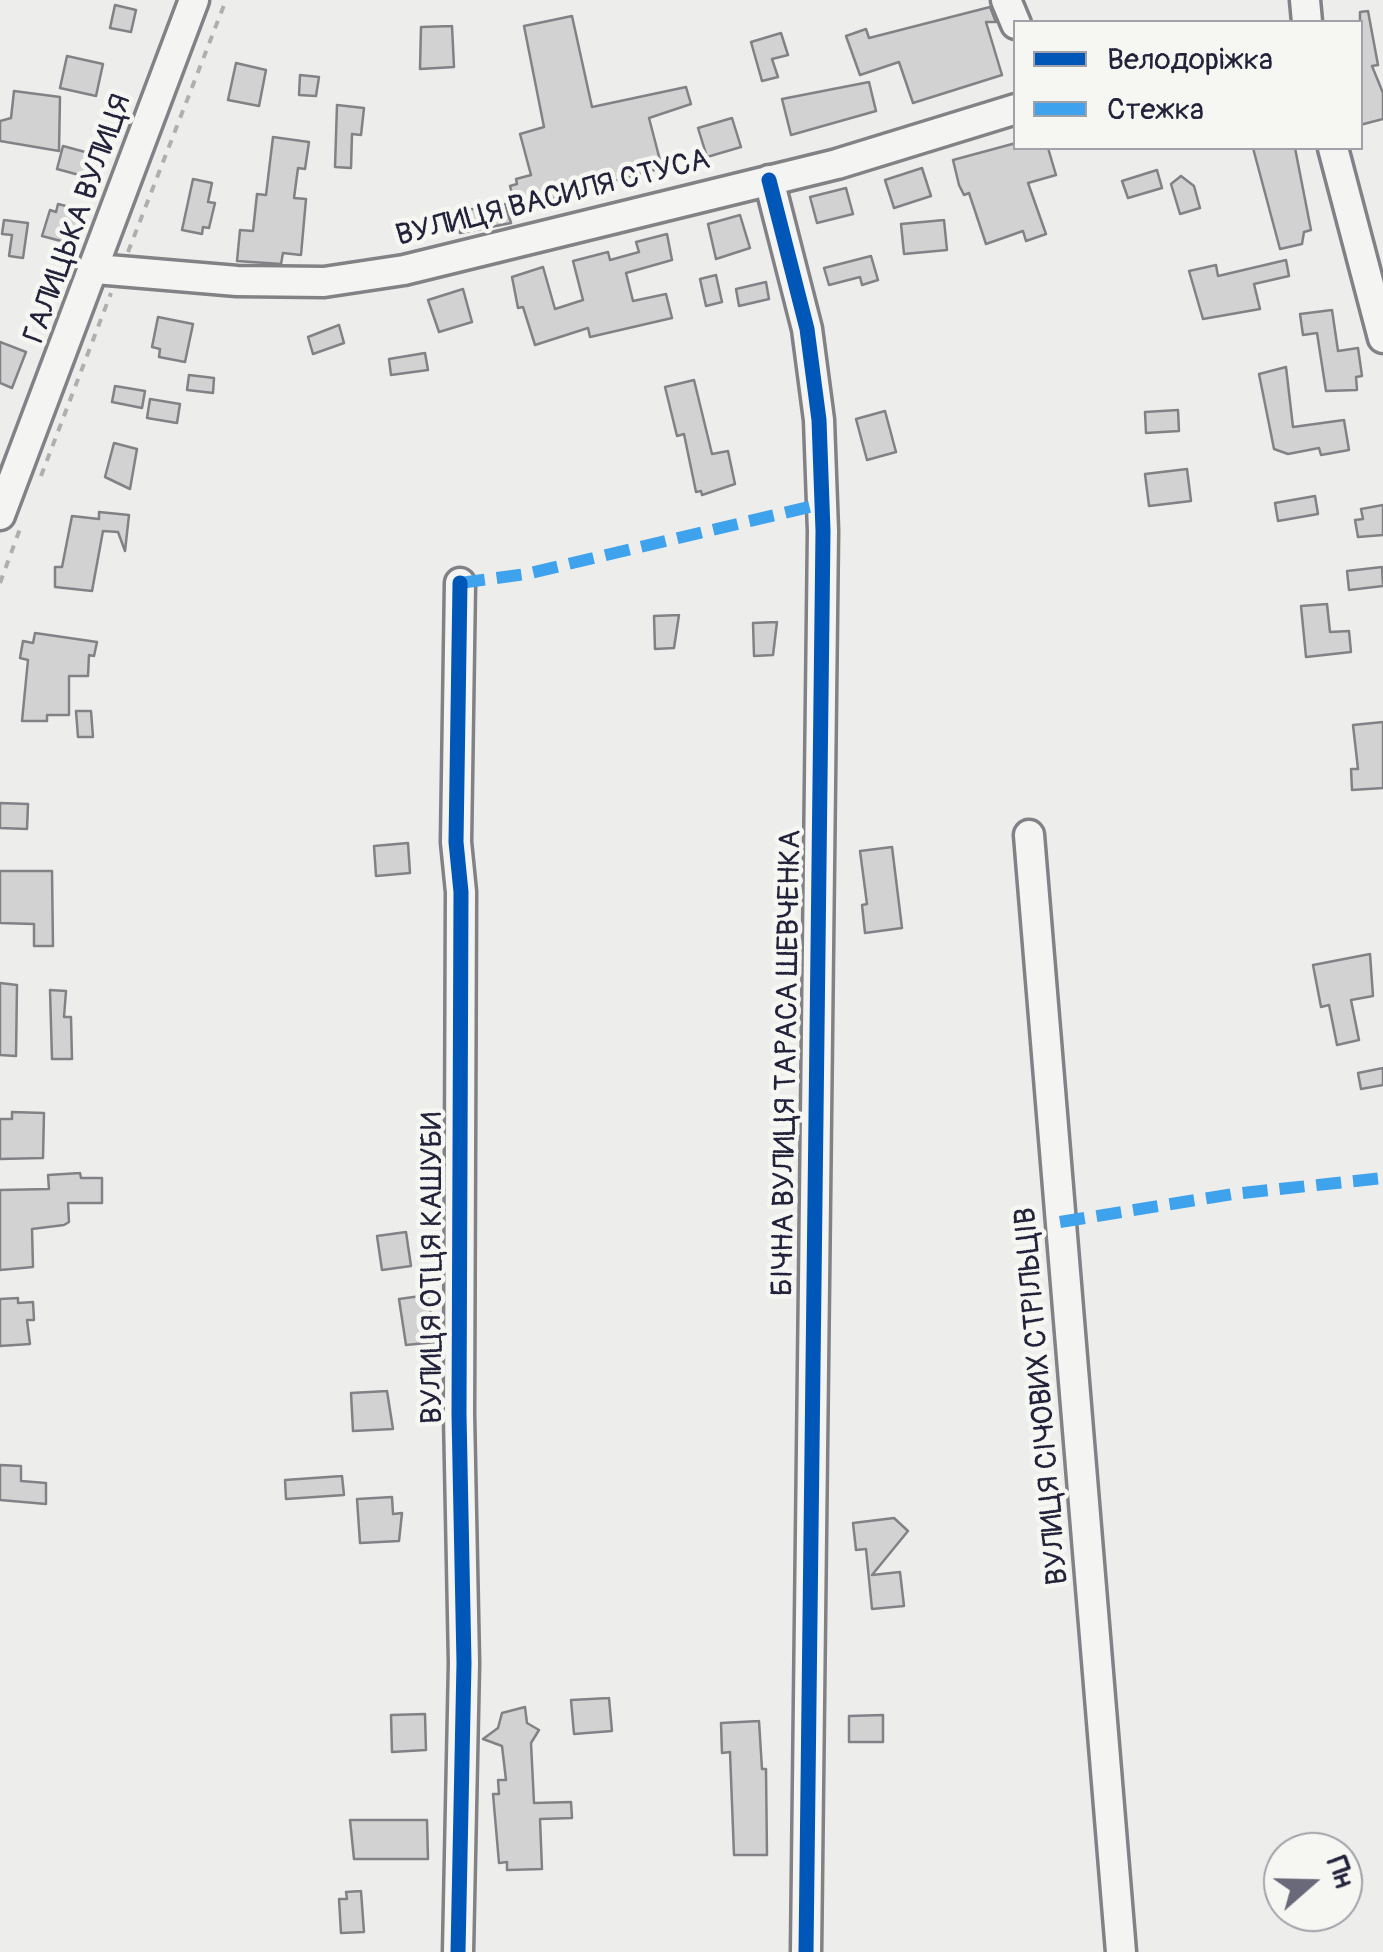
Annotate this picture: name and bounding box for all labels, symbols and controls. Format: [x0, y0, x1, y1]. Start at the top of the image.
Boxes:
legend [1013, 20, 1363, 150]
text: Велодоріжка [1107, 41, 1273, 78]
street label: ГАЛИЦЬКА ВУЛИЦЯ [17, 90, 141, 348]
text: Стежка [1107, 91, 1204, 128]
street label: ВУЛИЦЯ ВАСИЛЯ СТУСА [392, 143, 714, 255]
street label: БІЧНА ВУЛИЦЯ ТАРАСА ШЕВЧЕНКА [766, 829, 810, 1297]
street label: ВУЛИЦЯ ОТЦЯ КАШУБИ [415, 1112, 451, 1424]
street label: ВУЛИЦЯ СІЧОВИХ СТРІЛЬЦІВ [1009, 1206, 1077, 1586]
north arrow [1263, 1832, 1363, 1932]
text: Пн [1318, 1852, 1361, 1893]

